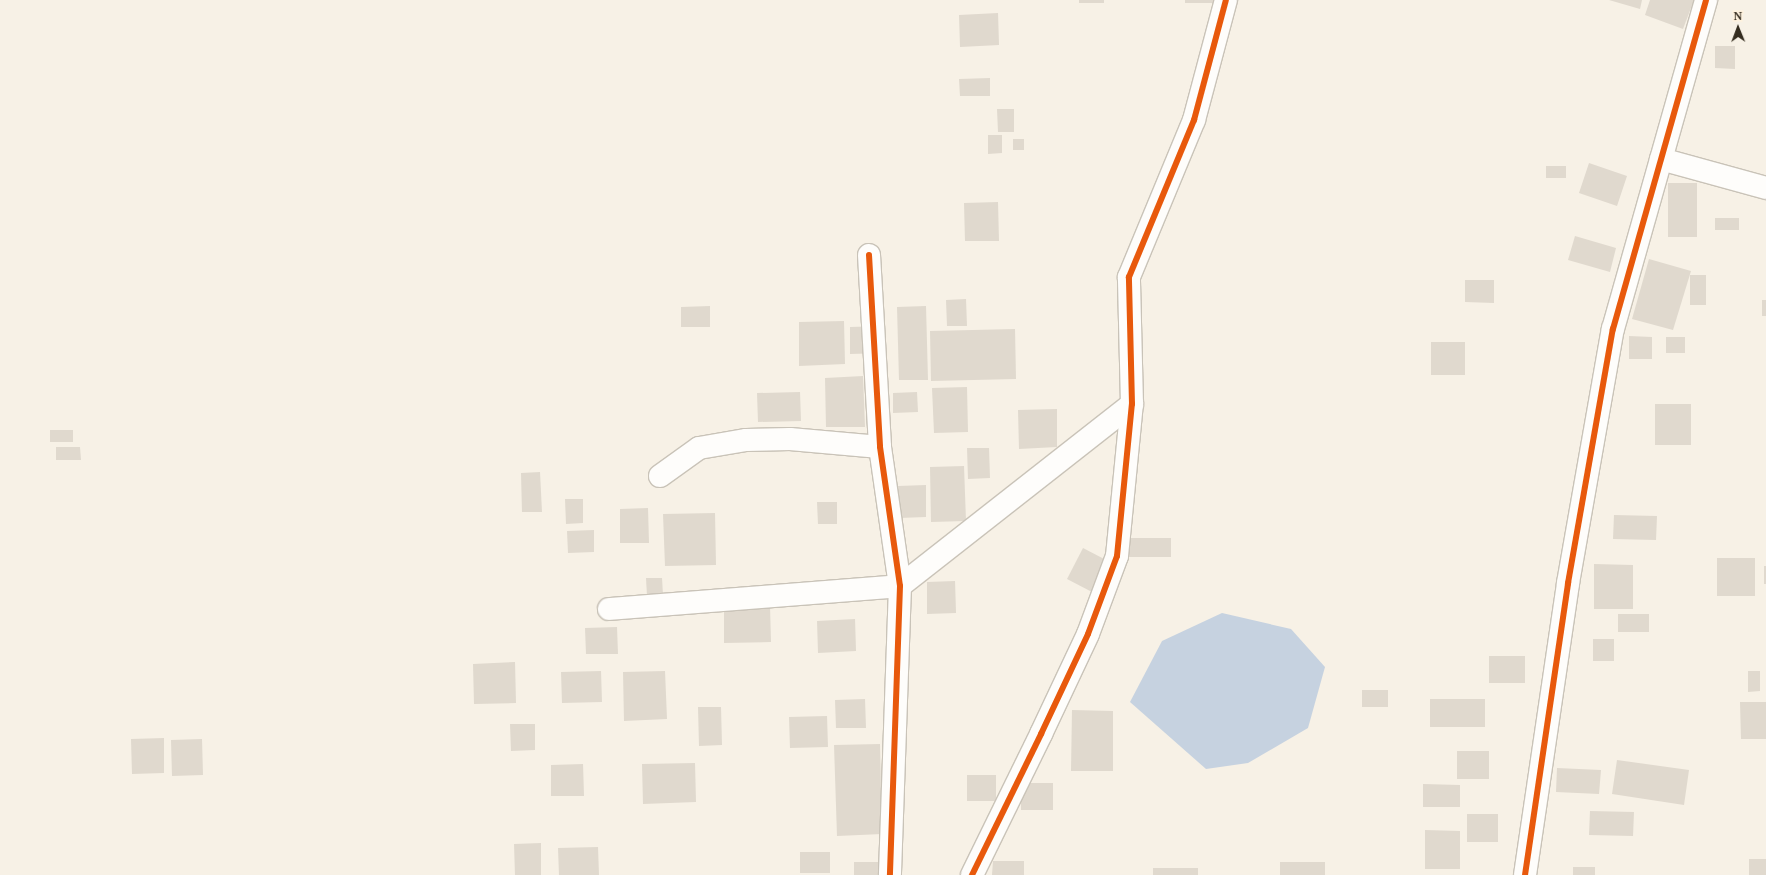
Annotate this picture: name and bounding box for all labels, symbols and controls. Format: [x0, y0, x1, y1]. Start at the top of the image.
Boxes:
north arrow [1718, 8, 1758, 48]
text: N [1733, 8, 1742, 23]

